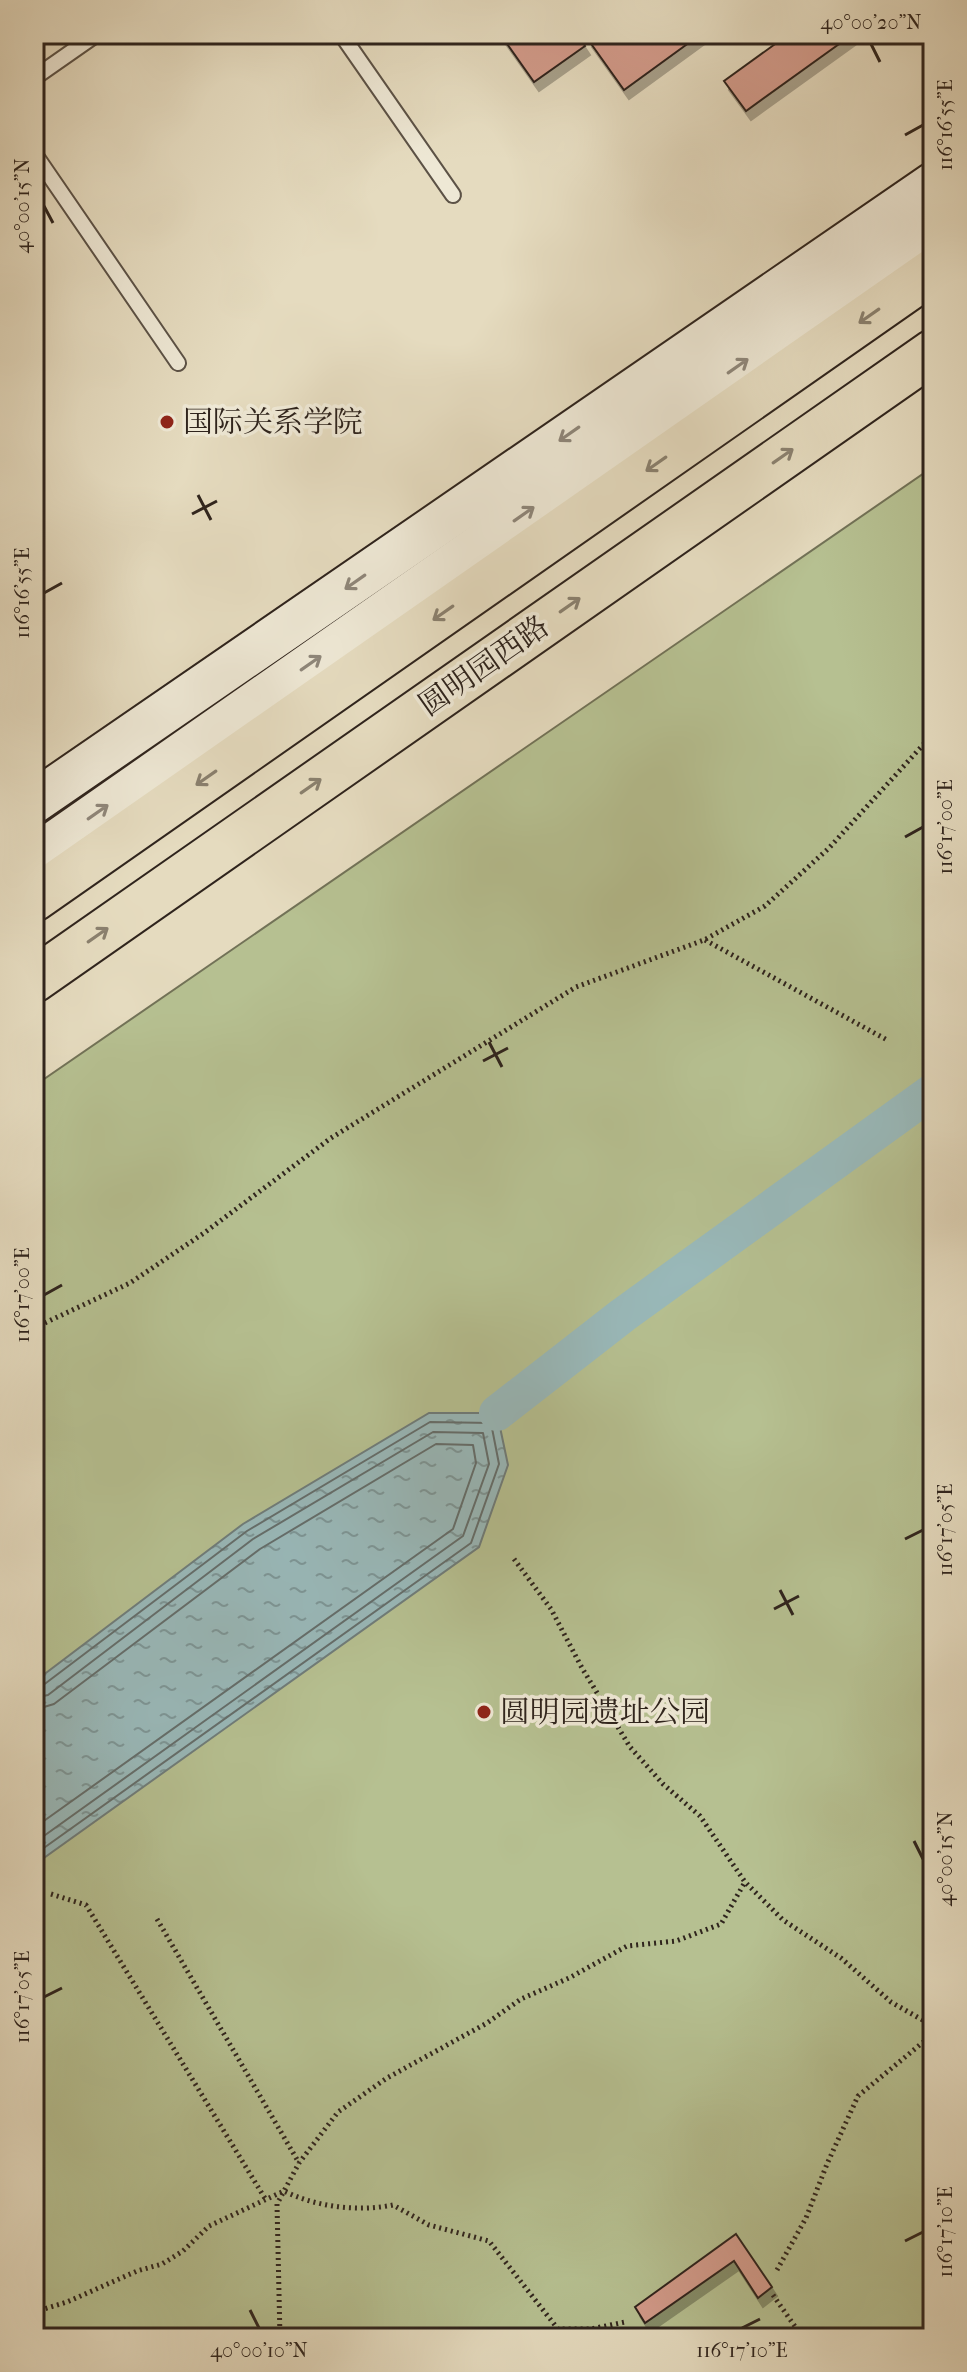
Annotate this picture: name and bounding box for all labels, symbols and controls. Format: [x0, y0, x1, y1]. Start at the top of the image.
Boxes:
text: 40°00'20"N [821, 11, 921, 34]
text: 116°16'55"E [934, 79, 957, 171]
text: 40°00'15"N [11, 158, 34, 254]
one-way arrow [859, 308, 881, 324]
one-way arrow [726, 358, 748, 374]
place label: 国际关系学院 [183, 405, 363, 440]
marker: 国际关系学院 [158, 413, 176, 431]
one-way arrow [558, 426, 580, 443]
one-way arrow [772, 448, 794, 464]
one-way arrow [645, 456, 667, 472]
one-way arrow [513, 506, 535, 522]
text: 116°16'55"E [11, 547, 34, 639]
one-way arrow [344, 574, 366, 590]
one-way arrow [559, 597, 581, 613]
one-way arrow [432, 605, 454, 621]
street label: 圆明园西路 [413, 609, 555, 723]
one-way arrow [300, 655, 322, 671]
one-way arrow [196, 770, 218, 786]
one-way arrow [300, 778, 322, 794]
text: 116°17'00"E [934, 779, 957, 875]
one-way arrow [86, 804, 108, 820]
one-way arrow [86, 927, 108, 943]
text: 116°17'00"E [11, 1247, 34, 1343]
text: 116°17'05"E [934, 1483, 957, 1577]
place label: 圆明园遗址公园 [500, 1695, 710, 1730]
marker: 圆明园遗址公园 [475, 1703, 493, 1721]
text: 40°00'15"N [934, 1811, 957, 1907]
text: 116°17'05"E [11, 1950, 34, 2044]
text: 116°17'10"E [934, 2186, 957, 2278]
text: 40°00'10"N [210, 2339, 308, 2362]
text: 116°17'10"E [696, 2339, 788, 2362]

